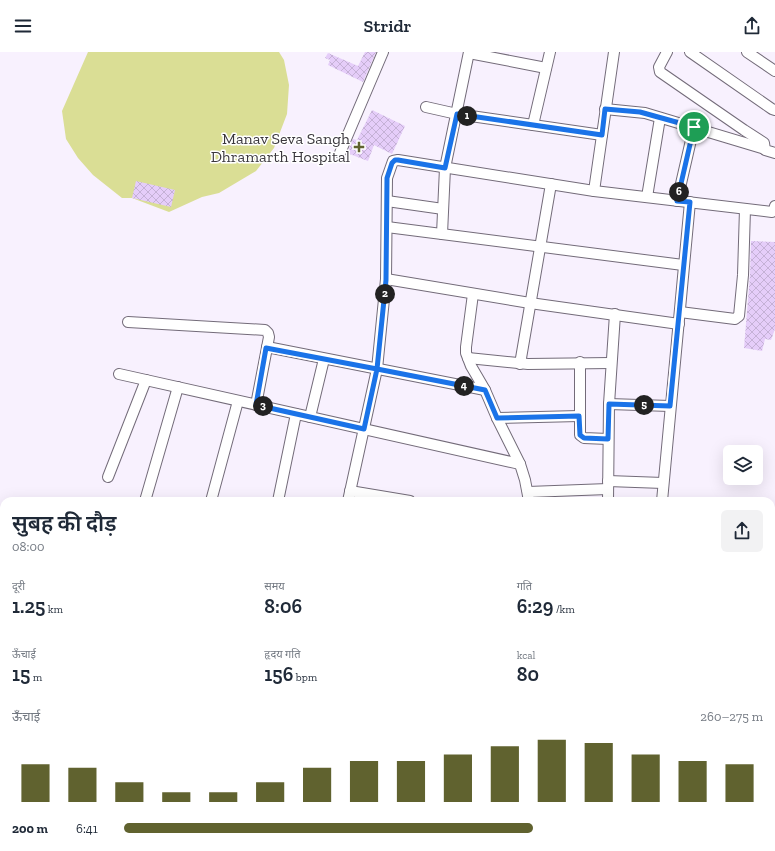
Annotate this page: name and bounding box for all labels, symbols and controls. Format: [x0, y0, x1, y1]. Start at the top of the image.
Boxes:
icon: menu [12, 15, 34, 37]
text: Stridr [364, 15, 411, 37]
icon: share [741, 15, 763, 37]
pin: 1 [457, 106, 477, 126]
text: 1 [465, 109, 469, 122]
pin [677, 110, 711, 144]
icon: arrive [683, 116, 705, 138]
place label: Manav Seva Sangh Dhramarth Hospital [211, 129, 350, 166]
marker: Manav Seva Sangh Dhramarth Hospital [353, 141, 365, 153]
pin: 6 [669, 182, 689, 202]
text: 6 [676, 185, 682, 198]
pin: 2 [375, 284, 395, 304]
text: 2 [382, 287, 388, 300]
pin: 4 [454, 376, 474, 396]
text: 4 [461, 379, 467, 392]
pin: 5 [634, 395, 654, 415]
pin: 3 [253, 396, 273, 416]
text: 5 [641, 398, 647, 411]
text: 3 [260, 399, 266, 412]
map controls [723, 445, 763, 485]
button: layers [723, 445, 763, 485]
text: सुबह की दौड़ [12, 510, 116, 537]
button: share [721, 510, 763, 552]
text: 08:00 [12, 539, 44, 554]
text: दूरी [12, 580, 25, 593]
text: समय [264, 580, 285, 593]
text: गति [517, 580, 532, 593]
text: 1.25 [12, 594, 45, 618]
text: 8:06 [264, 594, 302, 618]
text: 6:29 [517, 594, 553, 618]
text: km [45, 603, 63, 616]
text: /km [553, 603, 575, 616]
text: ऊँचाई [12, 648, 36, 661]
text: हृदय गति [264, 648, 300, 661]
text: kcal [517, 649, 536, 662]
text: 15 [12, 662, 30, 686]
text: 156 [264, 662, 293, 686]
text: 80 [517, 662, 539, 686]
text: m [30, 671, 42, 684]
text: bpm [293, 671, 317, 684]
text: ऊँचाई [12, 709, 40, 724]
text: 260–275 m [700, 709, 763, 724]
text: 200 m [12, 821, 48, 836]
text: 6:41 [76, 821, 98, 836]

